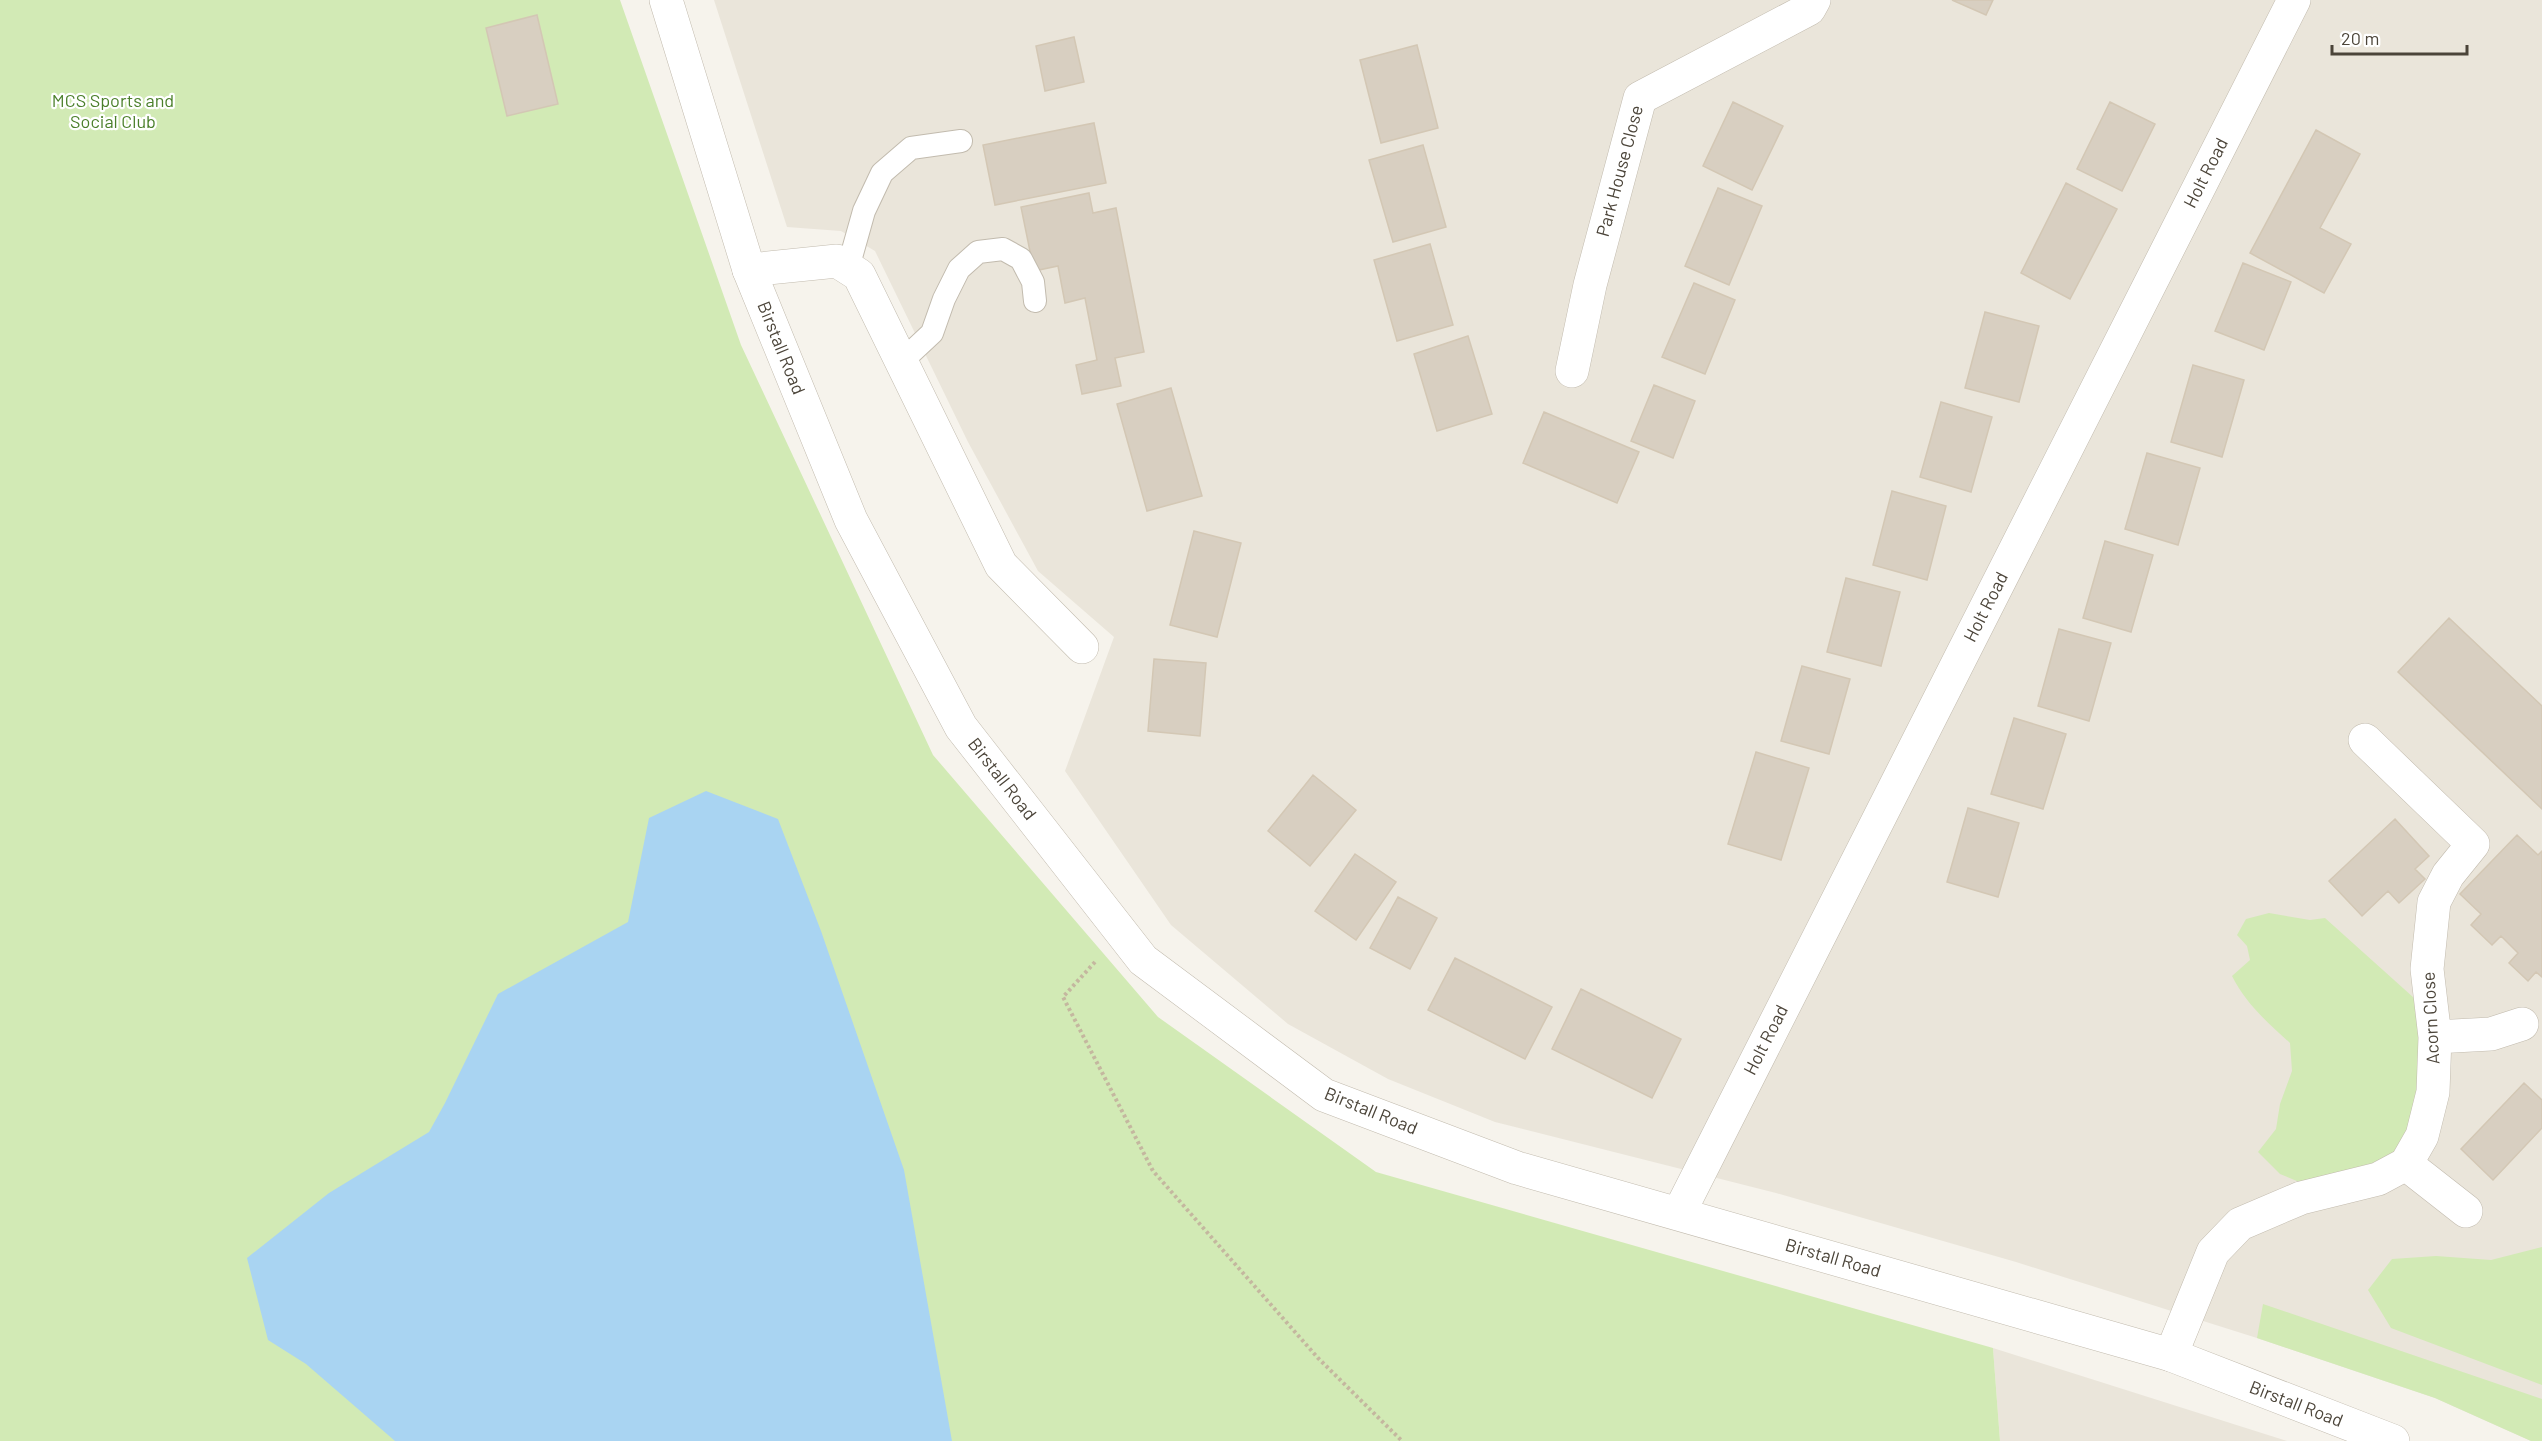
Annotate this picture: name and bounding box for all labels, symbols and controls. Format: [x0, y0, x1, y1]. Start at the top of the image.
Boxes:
scale bar [2332, 18, 2467, 56]
text: 20 m [2341, 27, 2379, 49]
park label: MCS Sports and Social Club [52, 89, 174, 132]
street label: Park House Close [1591, 103, 1647, 239]
street label: Holt Road [2178, 134, 2232, 211]
street label: Birstall Road [753, 298, 811, 397]
street label: Holt Road [1958, 568, 2012, 645]
street label: Birstall Road [964, 733, 1042, 824]
street label: Acorn Close [2417, 971, 2443, 1065]
street label: Holt Road [1738, 1001, 1792, 1078]
street label: Birstall Road [1322, 1081, 1421, 1139]
street label: Birstall Road [1783, 1233, 1884, 1281]
street label: Birstall Road [2246, 1375, 2346, 1431]

